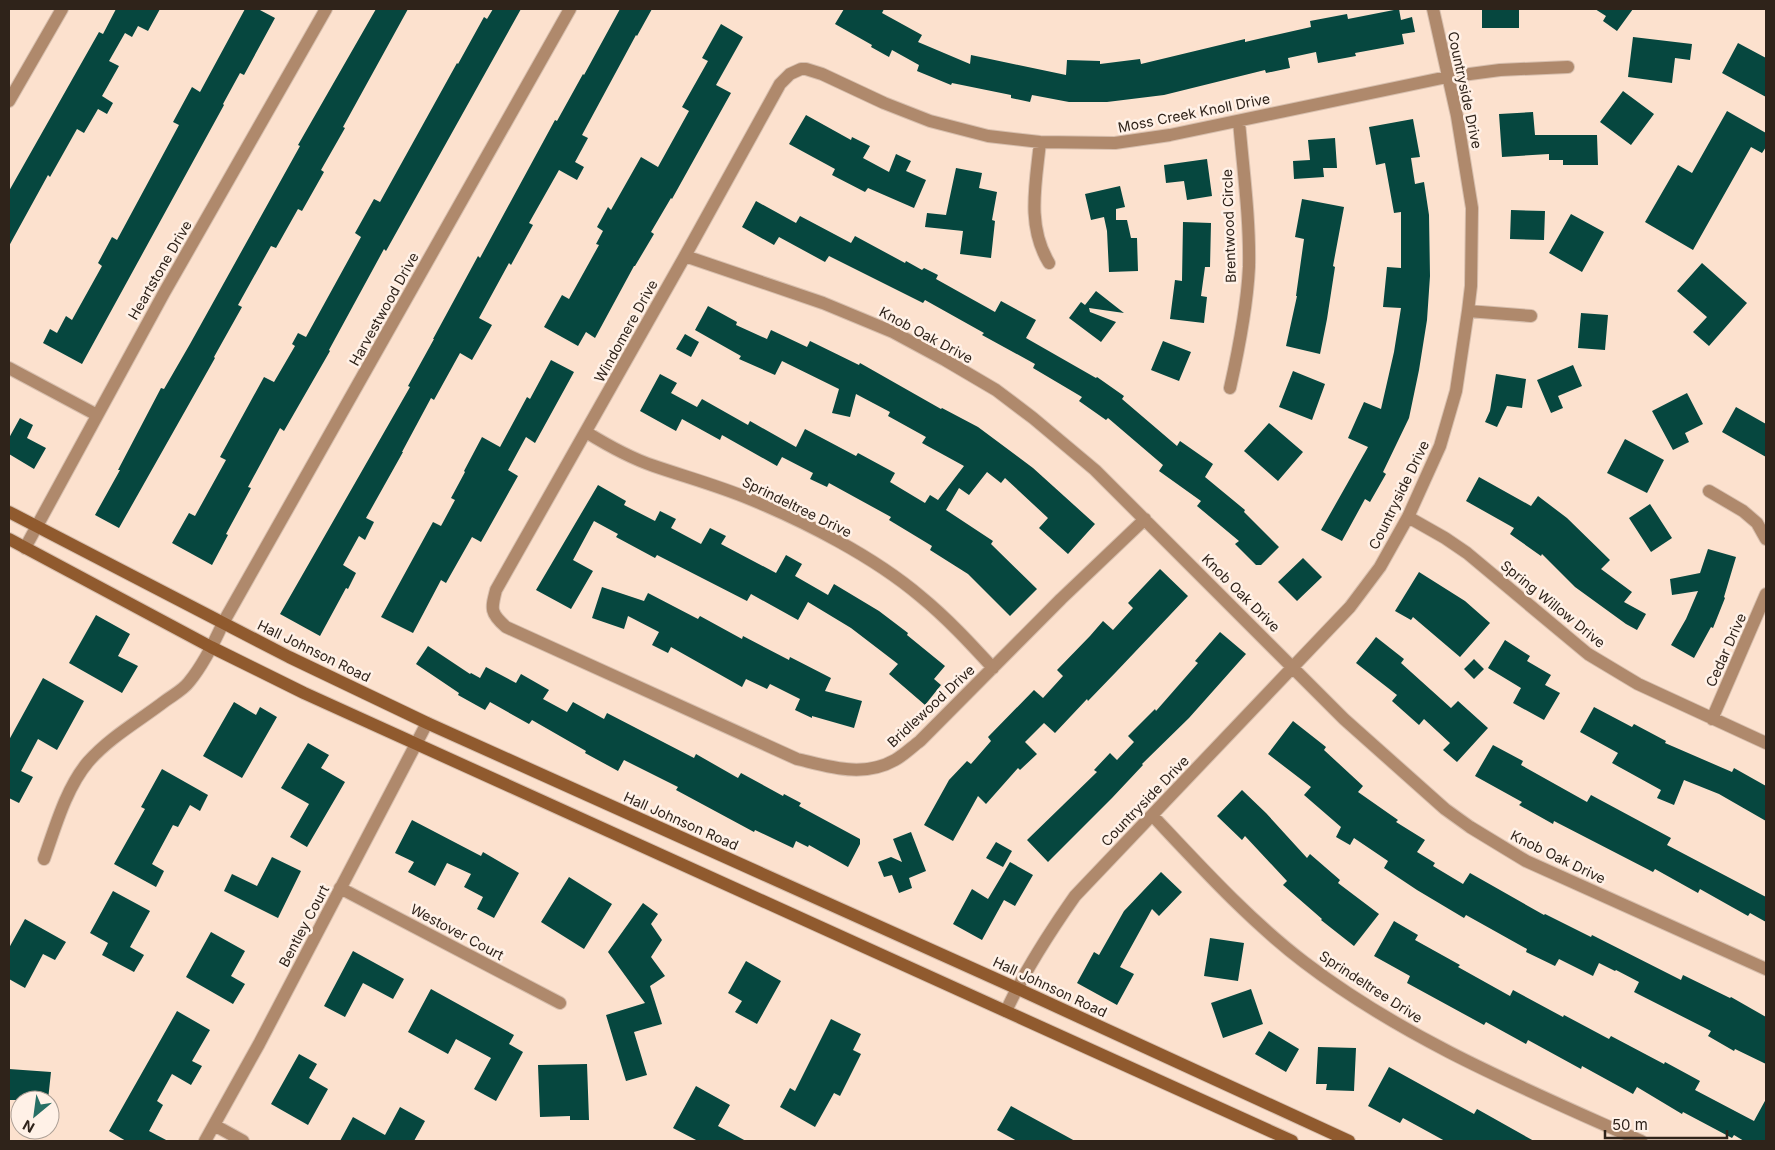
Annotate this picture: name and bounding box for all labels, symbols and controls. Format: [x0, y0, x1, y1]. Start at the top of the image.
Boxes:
street label: Countryside Drive [1445, 30, 1486, 150]
street label: Moss Creek Knoll Drive [1116, 89, 1271, 136]
street label: Brentwood Circle [1218, 169, 1239, 283]
street label: Heartstone Drive [124, 217, 195, 322]
street label: Harvestwood Drive [345, 249, 422, 368]
street label: Windomere Drive [590, 276, 661, 385]
street label: Knob Oak Drive [877, 303, 976, 366]
street label: Countryside Drive [1365, 437, 1432, 552]
street label: Sprindeltree Drive [740, 473, 855, 540]
street label: Knob Oak Drive [1199, 550, 1284, 635]
street label: Spring Willow Drive [1498, 556, 1609, 651]
street label: Cedar Drive [1702, 610, 1749, 689]
street label: Hall Johnson Road [255, 616, 374, 685]
street label: Bridlewood Drive [883, 661, 978, 750]
street label: Countryside Drive [1097, 752, 1192, 849]
street label: Hall Johnson Road [621, 788, 741, 853]
street label: Knob Oak Drive [1508, 826, 1608, 887]
street label: Bentley Court [275, 882, 332, 970]
street label: Westover Court [408, 900, 507, 963]
street label: Sprindeltree Drive [1316, 947, 1426, 1026]
street label: Hall Johnson Road [991, 953, 1110, 1020]
north arrow [10, 1090, 60, 1140]
scale bar [1605, 1108, 1728, 1140]
text: 50 m [1612, 1115, 1648, 1134]
text: N [20, 1117, 37, 1137]

